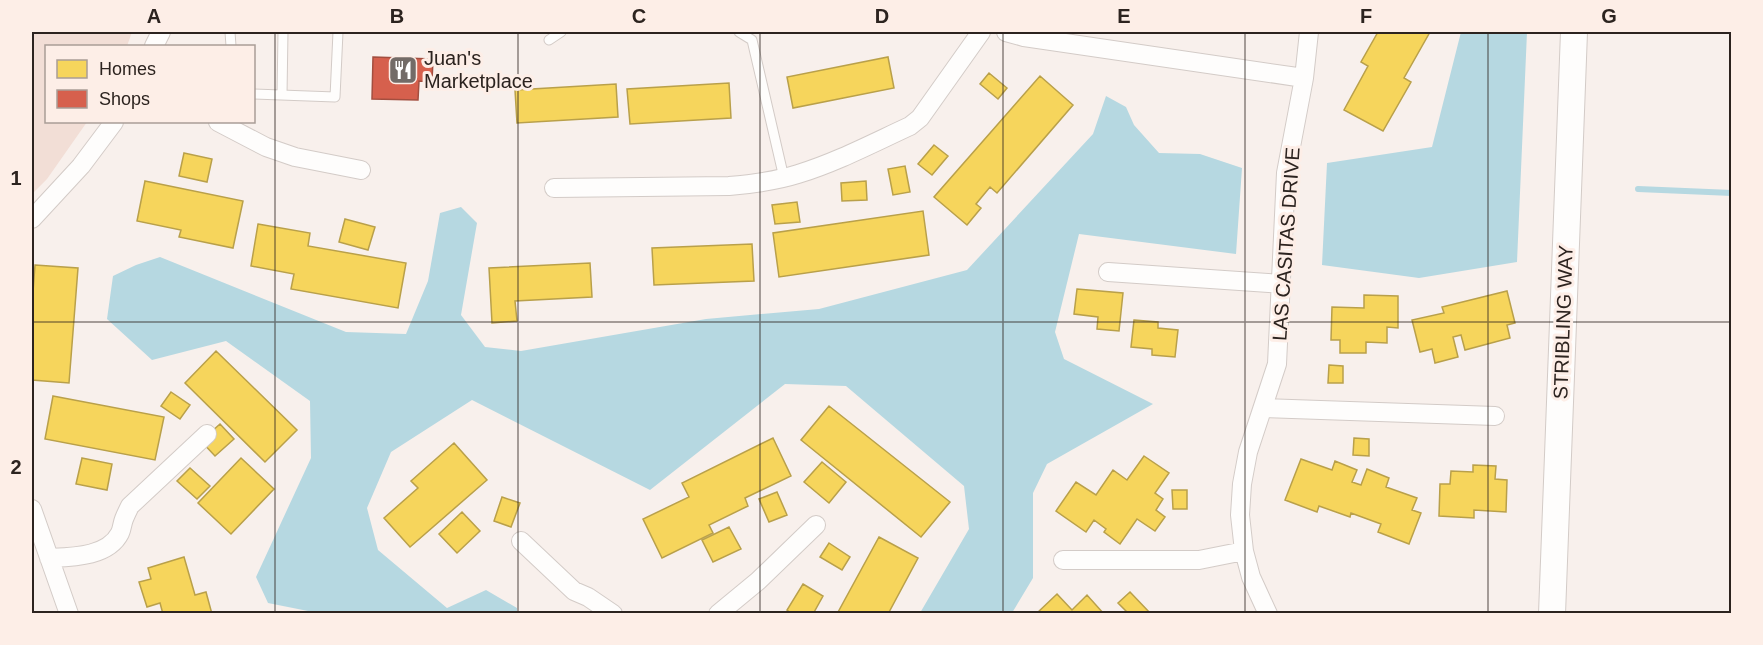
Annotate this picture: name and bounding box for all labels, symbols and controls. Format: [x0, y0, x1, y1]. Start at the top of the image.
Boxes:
text: A [147, 5, 161, 27]
text: B [390, 5, 404, 27]
text: C [632, 5, 646, 27]
text: D [875, 5, 889, 27]
text: E [1117, 5, 1131, 27]
text: F [1360, 5, 1372, 27]
text: G [1601, 5, 1617, 27]
legend [45, 45, 255, 123]
place label: Juan's Marketplace [424, 47, 533, 92]
restaurant icon: Juan's Marketplace [387, 54, 419, 86]
text: Homes [99, 59, 156, 79]
text: Shops [99, 89, 150, 109]
street label: LAS CASITAS DRIVE [1268, 146, 1304, 342]
text: 1 [10, 167, 22, 189]
street label: STRIBLING WAY [1549, 244, 1577, 400]
text: 2 [10, 456, 22, 478]

